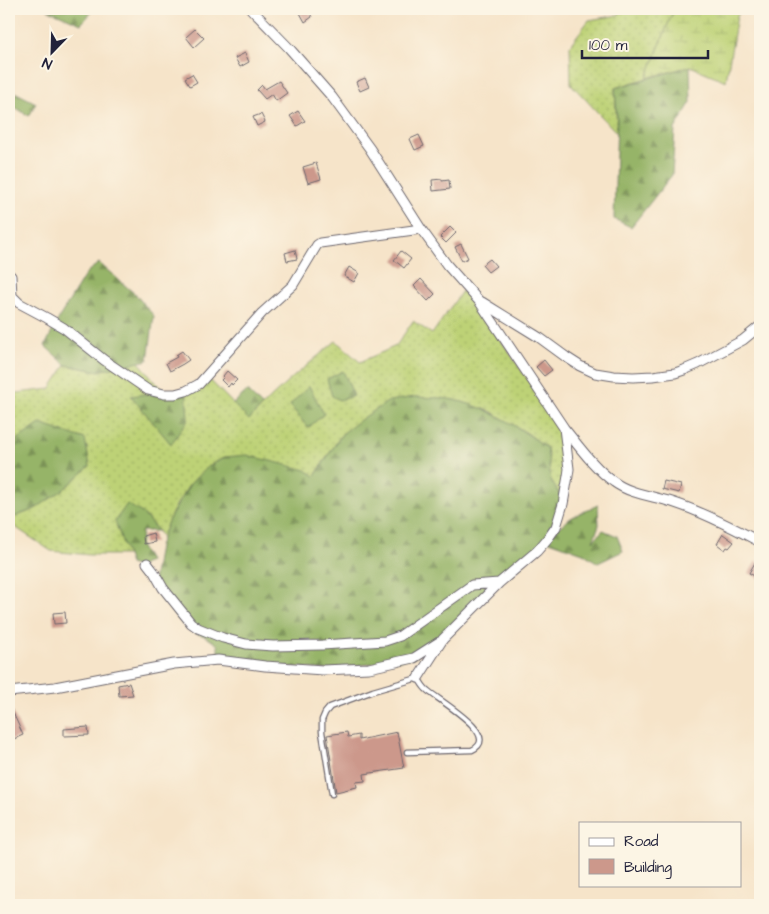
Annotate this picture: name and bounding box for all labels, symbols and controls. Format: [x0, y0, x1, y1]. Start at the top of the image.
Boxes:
north arrow [28, 28, 78, 78]
scale bar [582, 28, 708, 60]
text: 100 m [589, 35, 628, 56]
text: N [39, 52, 55, 74]
legend [579, 822, 742, 886]
text: Road [624, 831, 659, 852]
text: Building [624, 857, 672, 879]

